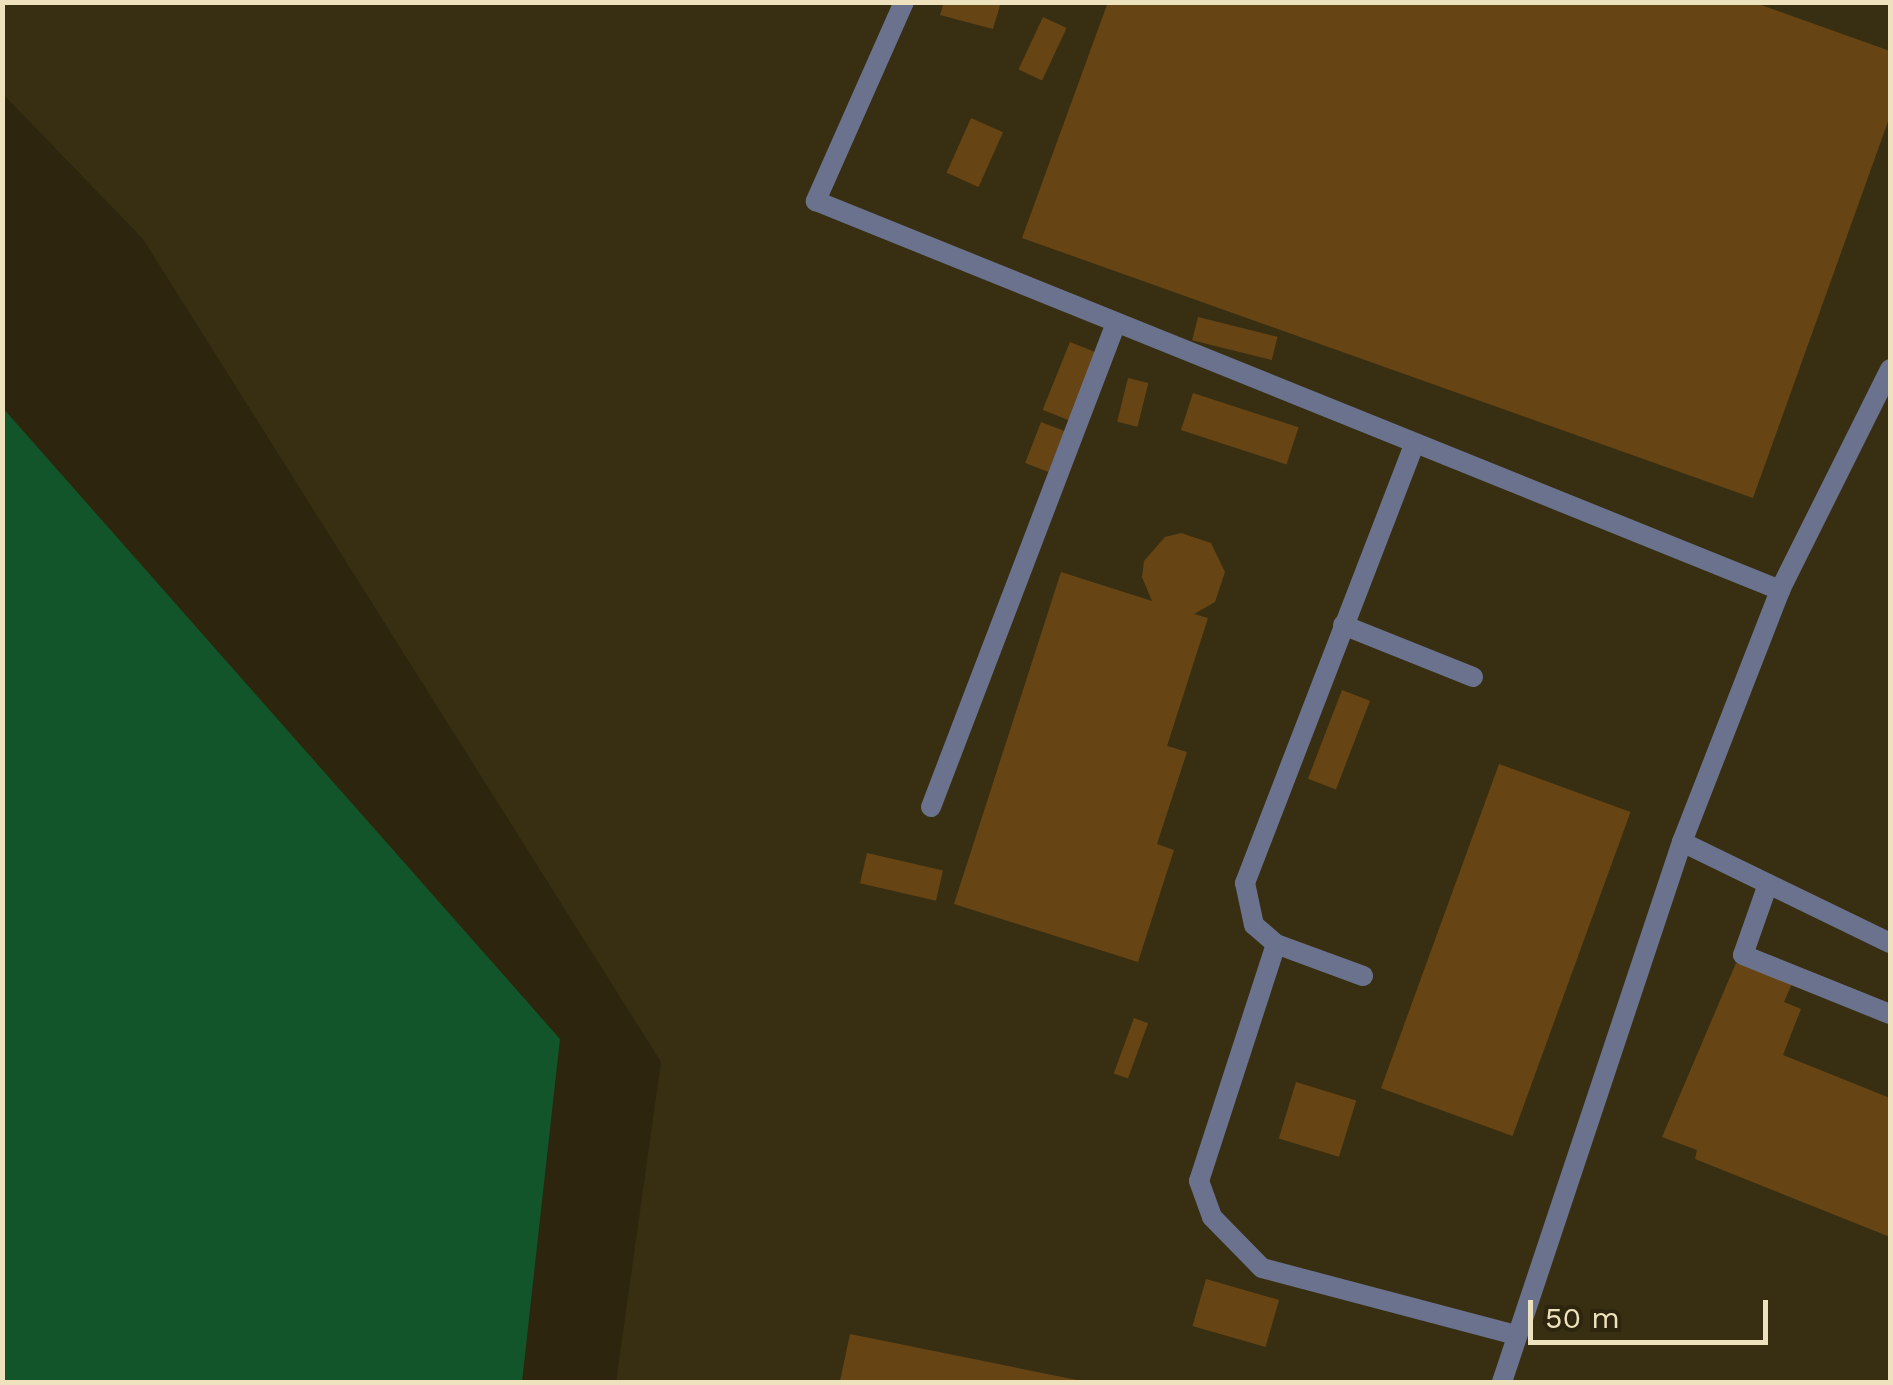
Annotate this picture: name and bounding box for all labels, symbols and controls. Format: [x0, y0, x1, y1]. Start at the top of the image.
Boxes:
scale bar [1533, 1280, 1773, 1342]
text: 50 m [1545, 1300, 1620, 1335]

